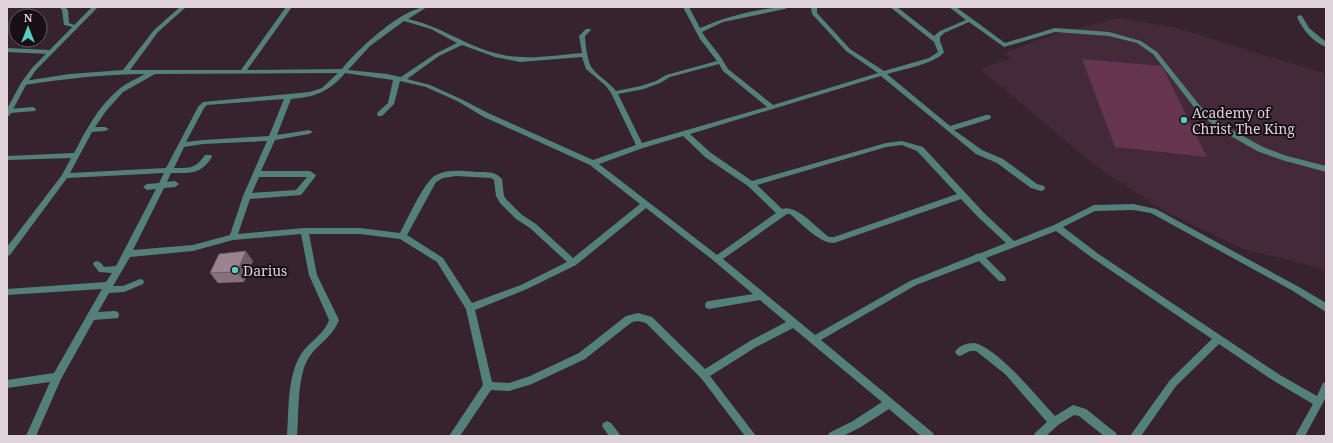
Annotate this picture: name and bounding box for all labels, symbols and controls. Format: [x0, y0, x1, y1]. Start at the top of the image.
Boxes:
north arrow [8, 8, 48, 48]
text: N [24, 10, 33, 25]
place label: Academy of Christ The King [1192, 103, 1295, 138]
marker: Academy of Christ The King [1179, 115, 1189, 125]
place label: Darius [243, 261, 287, 280]
marker: Darius [230, 265, 240, 275]

